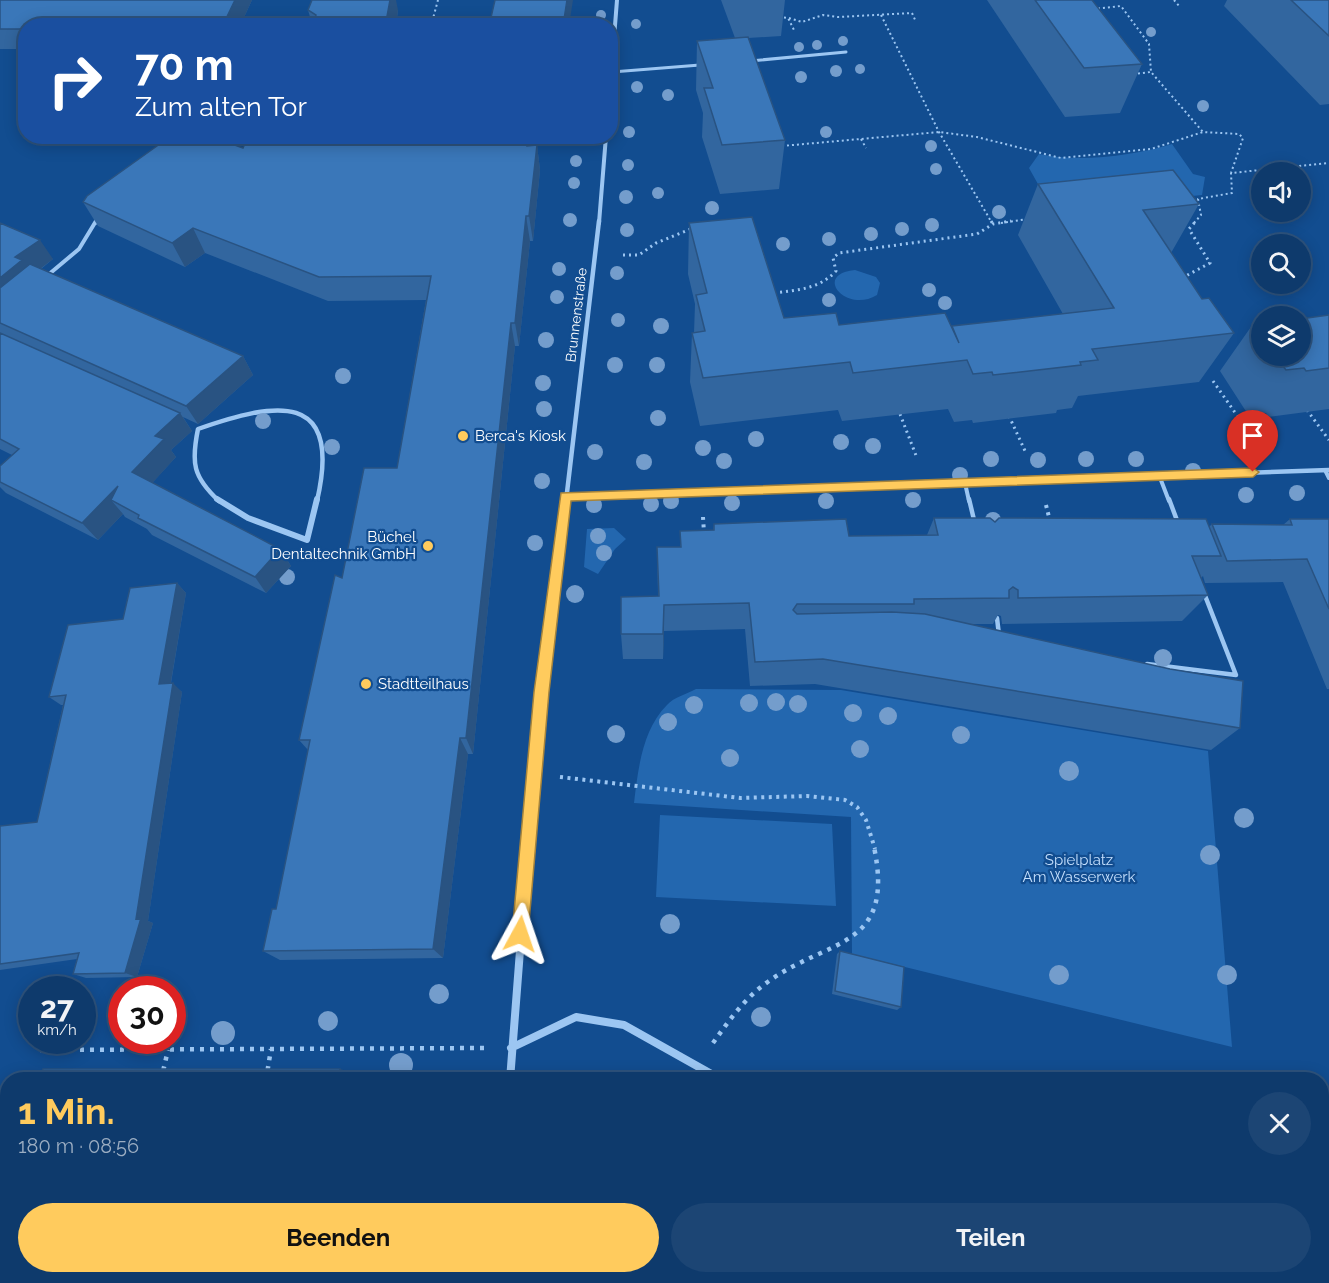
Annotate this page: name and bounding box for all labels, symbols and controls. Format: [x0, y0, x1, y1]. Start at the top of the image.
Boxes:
text: 70 m [135, 41, 234, 90]
icon: right [36, 42, 114, 120]
text: Zum alten Tor [135, 91, 307, 122]
map controls [1251, 162, 1311, 366]
button: sound [1251, 162, 1311, 222]
button: search [1251, 234, 1311, 294]
street label: Brunnenstraße [562, 267, 590, 363]
button: layers [1251, 306, 1311, 366]
pin [1227, 410, 1278, 472]
icon: arrive [1236, 419, 1269, 452]
place label: Berca's Kiosk [475, 427, 566, 445]
marker: Berca's Kiosk [456, 429, 470, 443]
place label: Büchel Dentaltechnik GmbH [271, 528, 417, 563]
marker: Büchel Dentaltechnik GmbH [421, 539, 435, 553]
place label: Stadtteilhaus [378, 675, 469, 693]
marker: Stadtteilhaus [359, 677, 373, 691]
park label: Spielplatz Am Wasserwerk [1023, 851, 1135, 886]
position arrow [488, 902, 552, 966]
speed limit sign: 30 [108, 976, 186, 1054]
text: 27 [40, 990, 74, 1025]
text: km/h [37, 1021, 77, 1039]
text: 1 Min. [18, 1090, 115, 1132]
button: close [1248, 1092, 1311, 1155]
text: 180 m · 08:56 [18, 1134, 139, 1158]
button: Beenden [18, 1203, 659, 1272]
button: Teilen [671, 1203, 1311, 1272]

